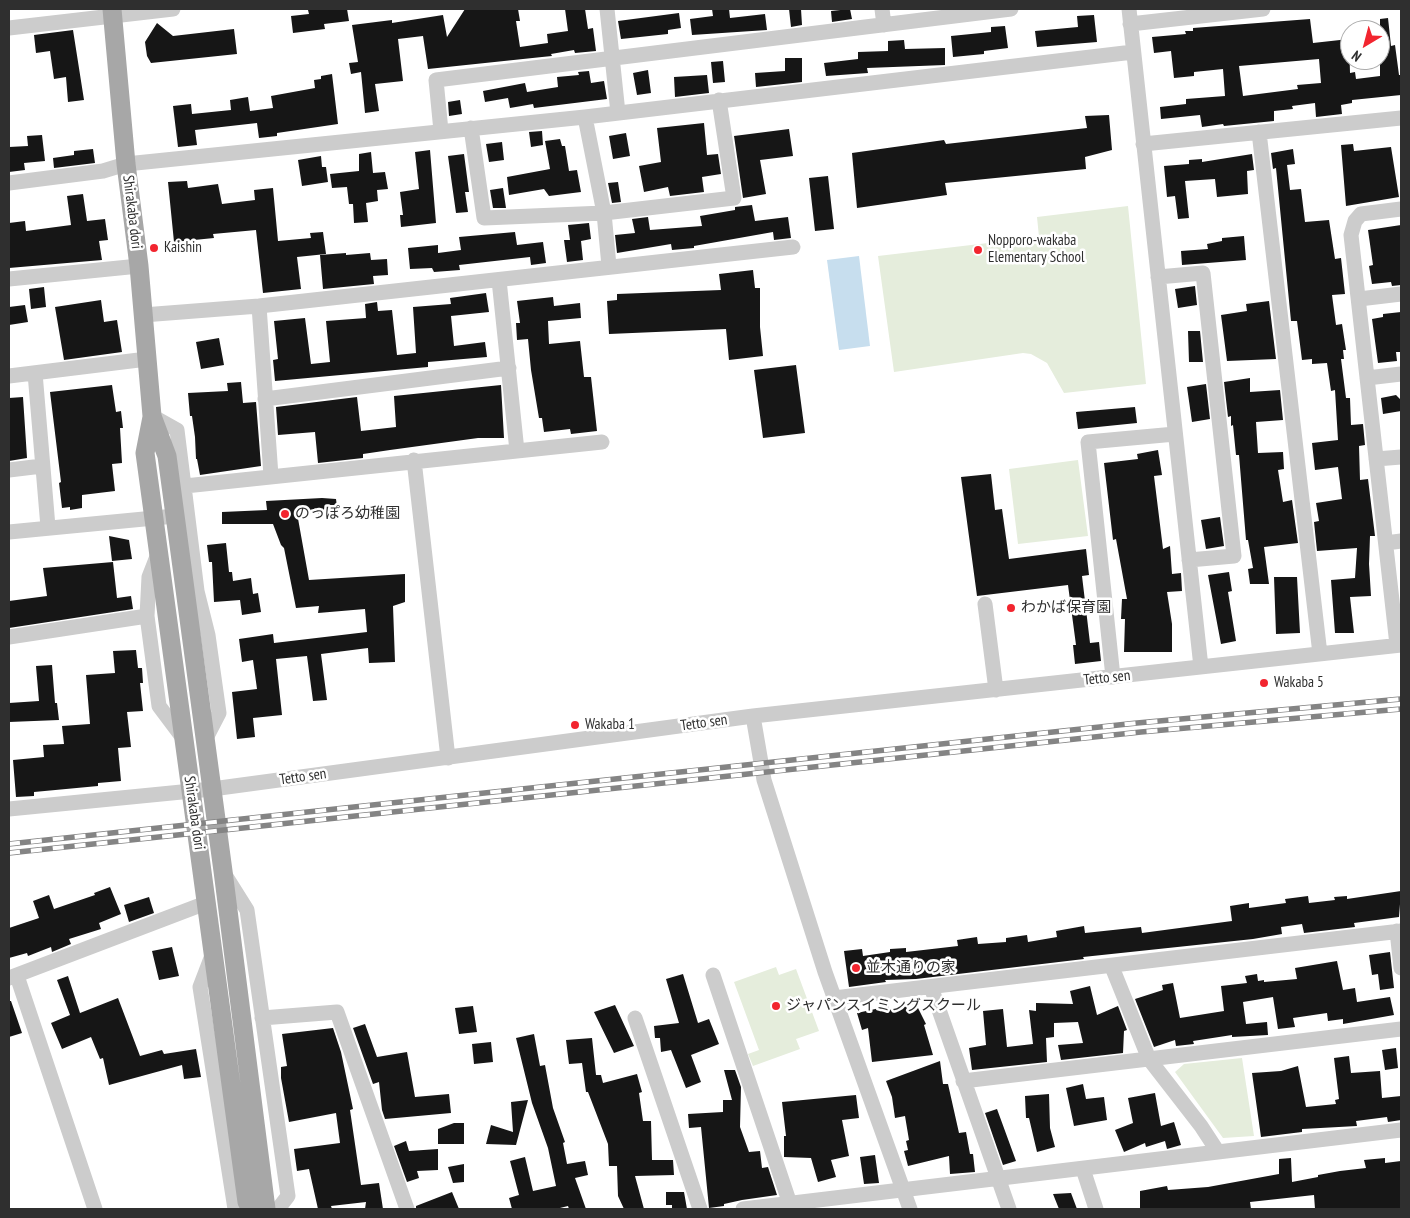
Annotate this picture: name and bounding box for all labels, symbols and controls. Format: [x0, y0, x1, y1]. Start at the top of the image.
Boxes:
north arrow [1340, 20, 1390, 70]
text: N [1348, 47, 1365, 66]
street label: Shirakaba dori [119, 174, 145, 250]
place label: Nopporo-wakaba Elementary School [988, 232, 1085, 267]
place label: Kaishin [164, 239, 202, 257]
marker: Kaishin [148, 242, 160, 254]
marker: Nopporo-wakaba Elementary School [972, 244, 984, 256]
place label: のっぽろ幼稚園 [295, 505, 400, 523]
marker: のっぽろ幼稚園 [279, 508, 291, 520]
place label: わかば保育園 [1021, 599, 1111, 617]
marker: わかば保育園 [1005, 602, 1017, 614]
street label: Tetto sen [1083, 667, 1131, 689]
place label: Wakaba 5 [1274, 674, 1324, 692]
marker: Wakaba 5 [1258, 677, 1270, 689]
street label: Tetto sen [679, 711, 729, 735]
place label: Wakaba 1 [585, 716, 635, 734]
marker: Wakaba 1 [569, 719, 581, 731]
street label: Tetto sen [278, 765, 328, 789]
street label: Shirakaba dori [180, 775, 208, 851]
place label: 並木通りの家 [866, 959, 956, 977]
marker: 並木通りの家 [850, 962, 862, 974]
place label: ジャパンスイミングスクール [786, 997, 981, 1015]
marker: ジャパンスイミングスクール [770, 1000, 782, 1012]

